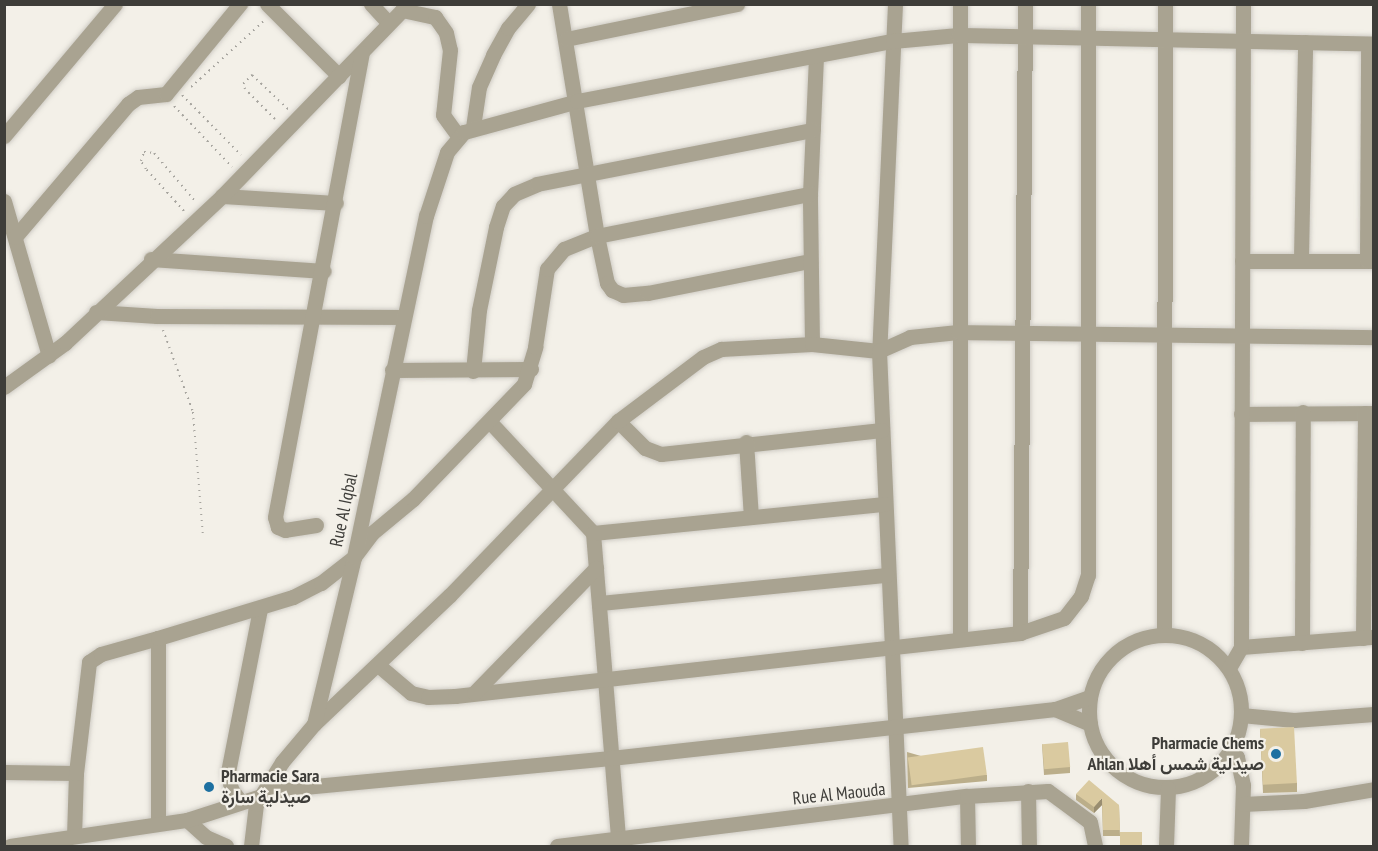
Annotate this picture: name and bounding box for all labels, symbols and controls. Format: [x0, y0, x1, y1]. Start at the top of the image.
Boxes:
street label: Rue Al Iqbal [326, 471, 362, 549]
place label: Pharmacie Chems Ahlan صيدلية شمس أهلا [1087, 733, 1264, 776]
marker: Pharmacie Chems Ahlan صيدلية شمس أهلا [1269, 747, 1283, 761]
place label: Pharmacie Sara صيدلية سارة [221, 766, 320, 808]
street label: Rue Al Maouda [791, 778, 887, 810]
marker: Pharmacie Sara صيدلية سارة [202, 780, 216, 794]

